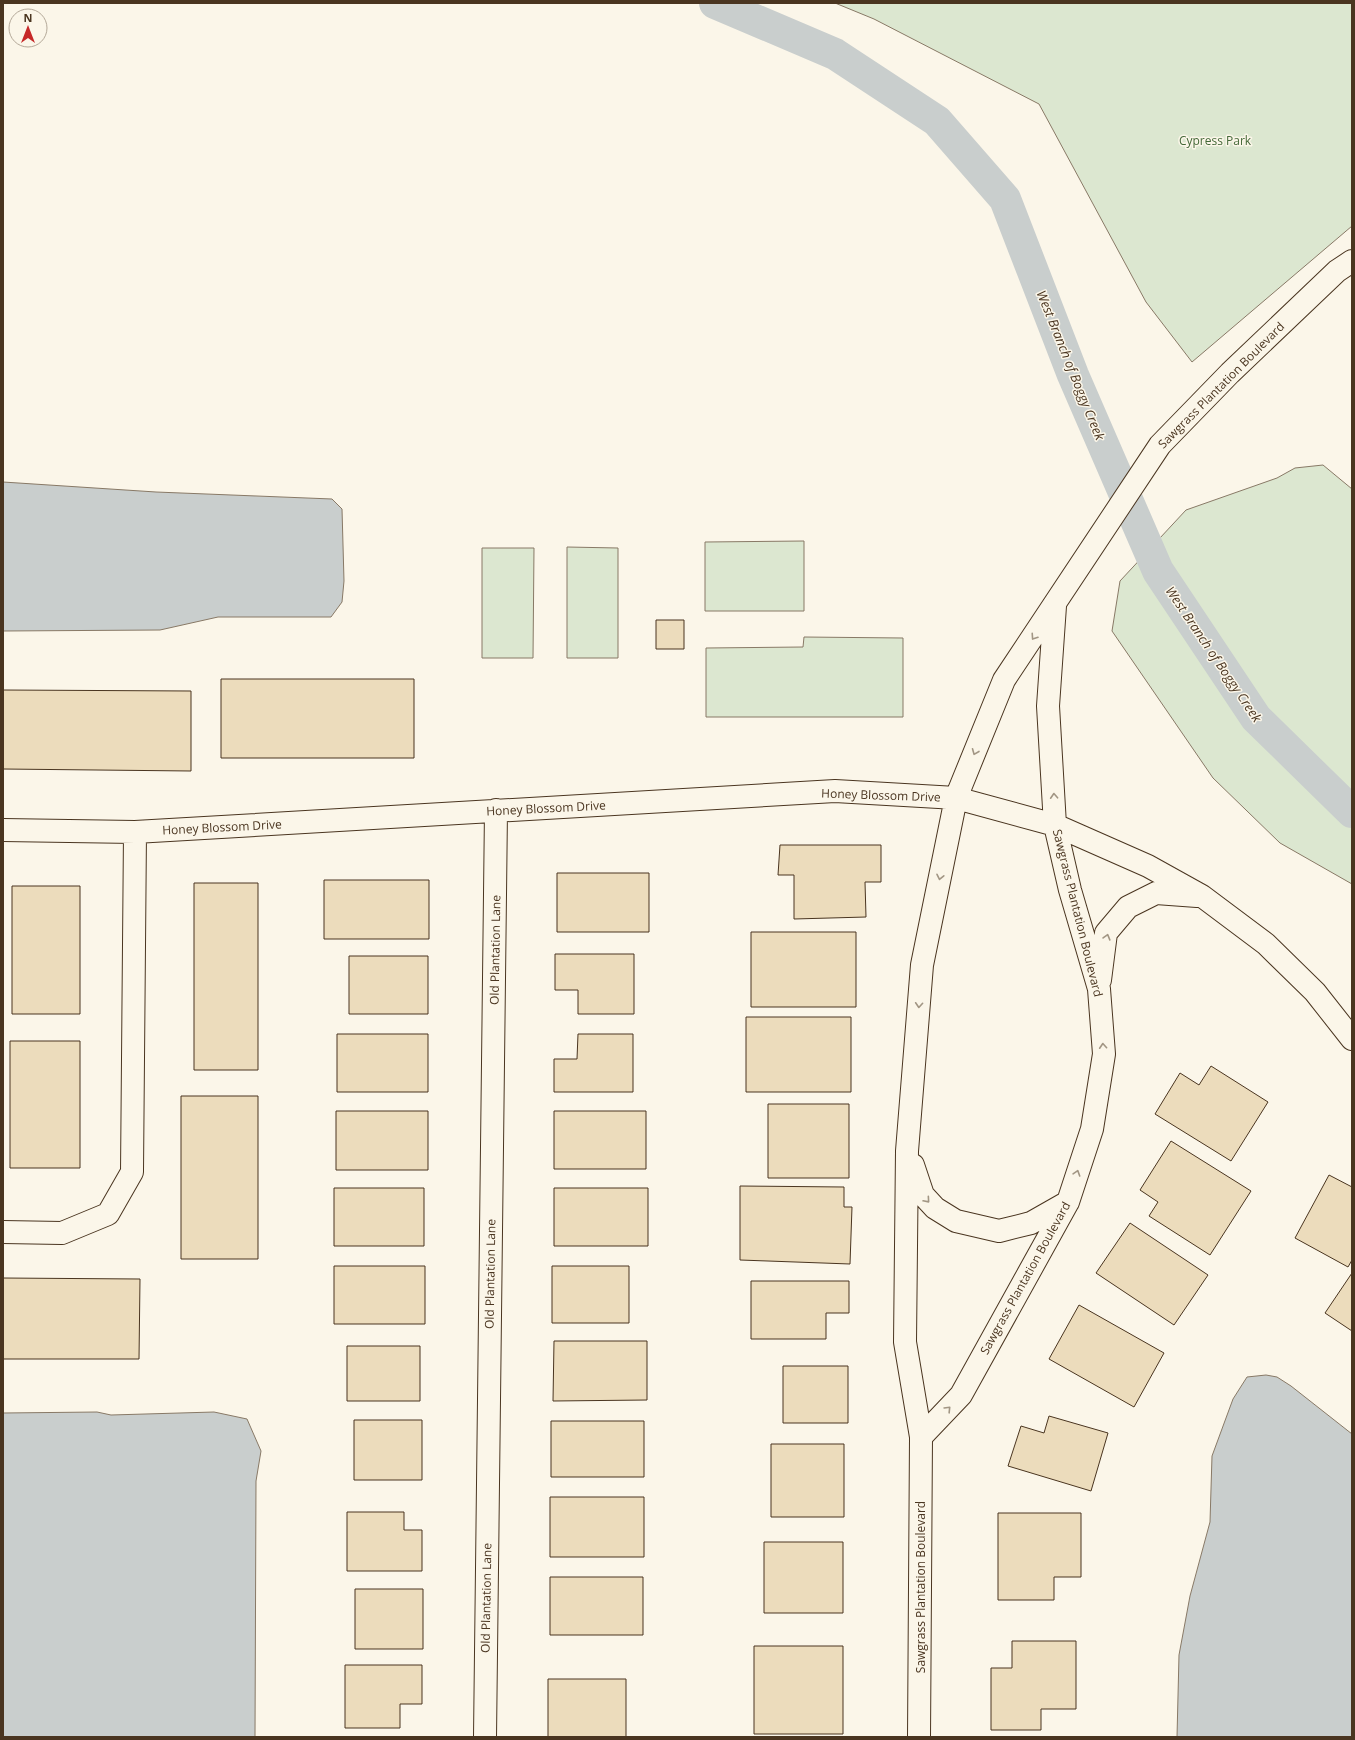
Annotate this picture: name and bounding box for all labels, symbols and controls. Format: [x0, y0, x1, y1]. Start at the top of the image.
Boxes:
north arrow [8, 8, 48, 48]
text: N [24, 10, 32, 25]
park label: Cypress Park [1179, 132, 1252, 149]
water label: West Branch of Boggy Creek [1033, 287, 1110, 443]
street label: Sawgrass Plantation Boulevard [1154, 318, 1288, 452]
water label: West Branch of Boggy Creek [1162, 583, 1267, 726]
one-way arrow [1031, 633, 1039, 640]
one-way arrow [972, 748, 980, 756]
street label: Honey Blossom Drive [821, 784, 941, 806]
one-way arrow [1049, 793, 1058, 799]
street label: Honey Blossom Drive [486, 796, 606, 820]
street label: Honey Blossom Drive [162, 815, 282, 839]
street label: Sawgrass Plantation Boulevard [1049, 827, 1107, 999]
one-way arrow [936, 874, 945, 880]
street label: Old Plantation Lane [486, 895, 504, 1005]
one-way arrow [1102, 934, 1111, 941]
one-way arrow [914, 1002, 923, 1008]
one-way arrow [1099, 1043, 1108, 1049]
one-way arrow [1072, 1170, 1081, 1177]
one-way arrow [923, 1195, 930, 1202]
street label: Sawgrass Plantation Boulevard [976, 1198, 1074, 1358]
street label: Old Plantation Lane [481, 1219, 499, 1329]
one-way arrow [943, 1406, 951, 1414]
street label: Sawgrass Plantation Boulevard [912, 1501, 929, 1673]
street label: Old Plantation Lane [477, 1543, 495, 1653]

